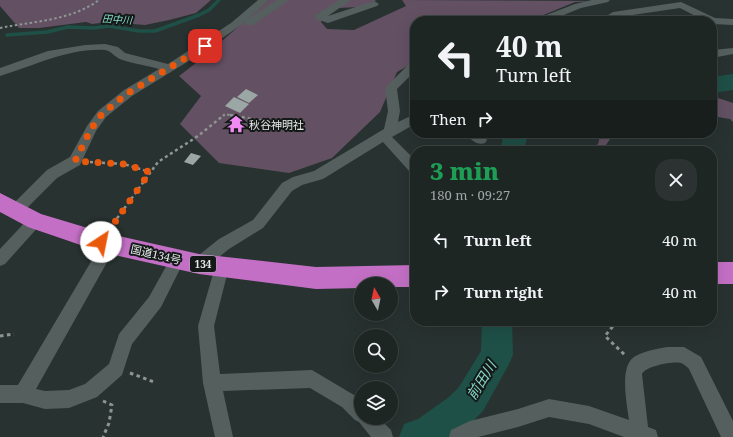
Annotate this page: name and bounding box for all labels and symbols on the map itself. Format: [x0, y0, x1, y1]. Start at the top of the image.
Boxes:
water label: 田中川 [102, 11, 133, 27]
pin [188, 29, 222, 63]
temple icon: 秋谷神明社 [226, 114, 246, 134]
place label: 秋谷神明社 [249, 117, 304, 132]
position arrow [80, 221, 122, 263]
street label: 国道134号 [129, 241, 183, 267]
road number: 134 [190, 256, 216, 272]
north arrow [354, 277, 398, 321]
water label: 前田川 [462, 355, 501, 403]

